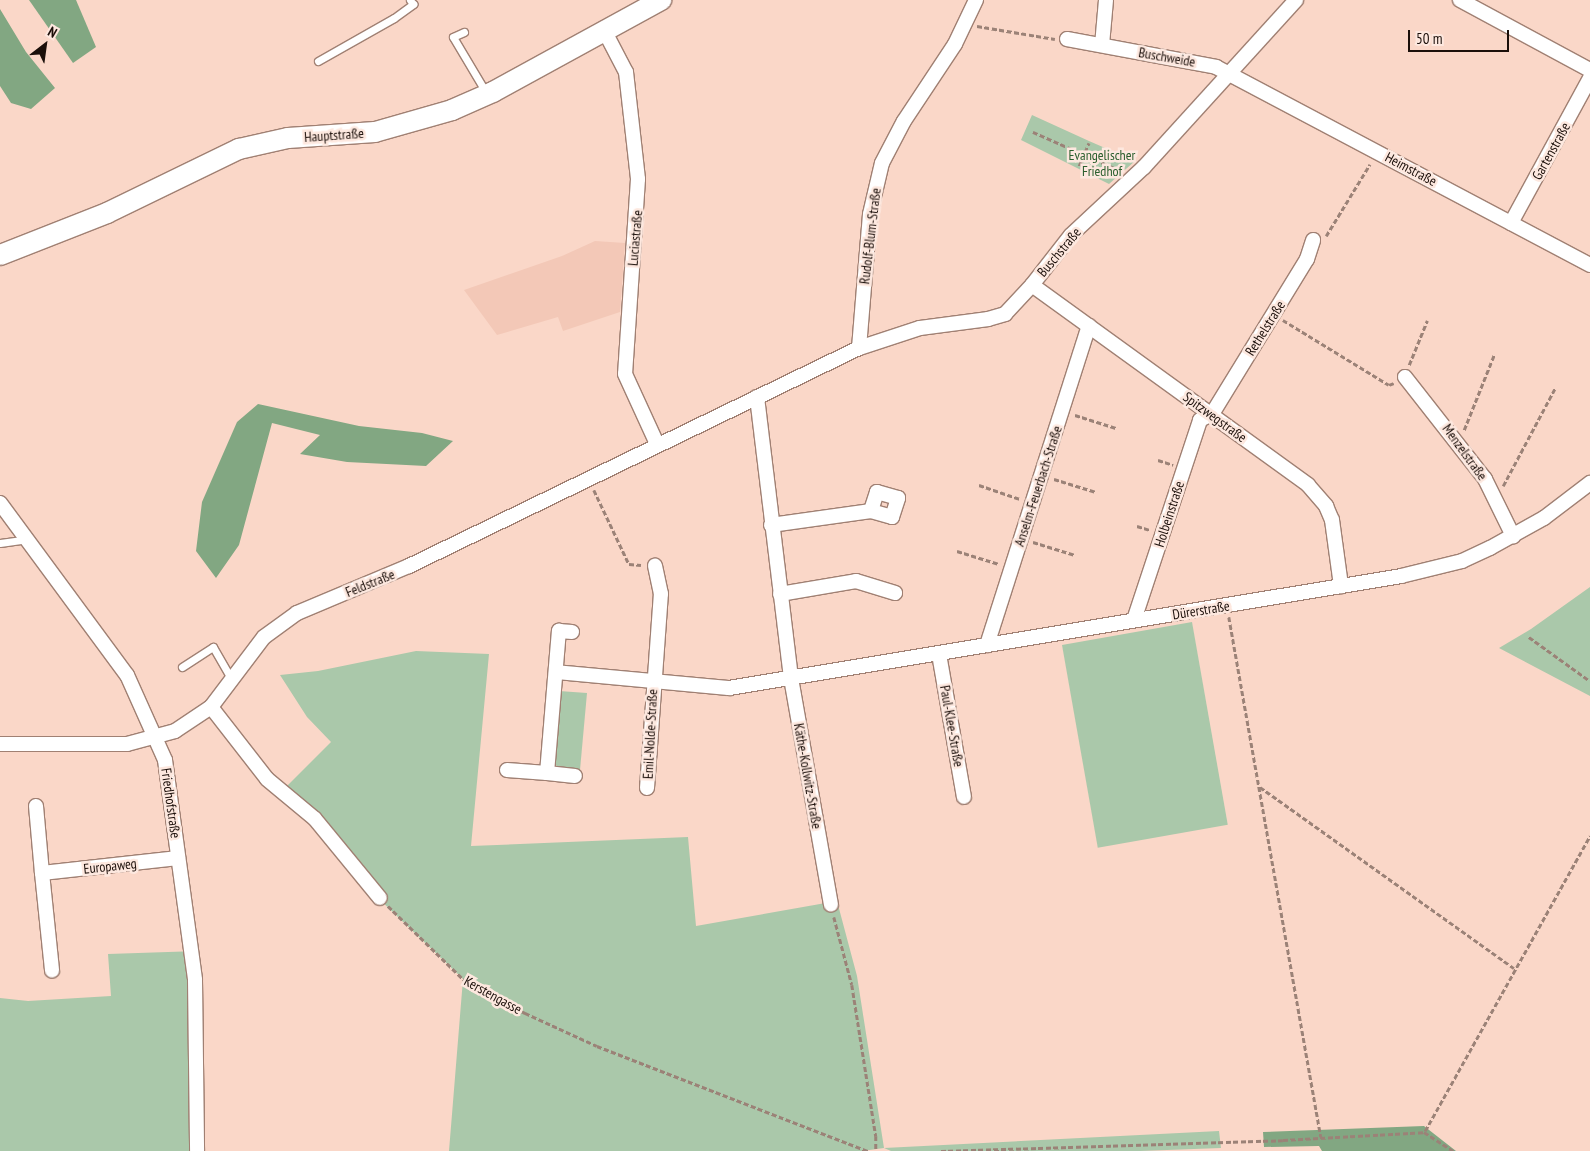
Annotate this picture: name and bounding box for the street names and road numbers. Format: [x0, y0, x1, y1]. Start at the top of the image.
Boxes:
street label: Buschweide [1137, 44, 1197, 70]
street label: Gartenstraße [1528, 119, 1574, 183]
street label: Hauptstraße [304, 125, 364, 145]
street label: Heimstraße [1382, 148, 1440, 190]
street label: Rudolf-Blum-Straße [856, 187, 884, 285]
street label: Luciastraße [624, 209, 646, 267]
street label: Buschstraße [1034, 224, 1084, 280]
street label: Rethelstraße [1242, 297, 1288, 359]
street label: Spitzwegstraße [1180, 388, 1250, 446]
street label: Menzelstraße [1439, 421, 1491, 483]
street label: Anselm-Feuerbach-Straße [1011, 424, 1065, 548]
street label: Holbeinstraße [1150, 479, 1188, 549]
street label: Feldstraße [343, 566, 397, 600]
street label: Dürerstraße [1171, 597, 1231, 623]
street label: Paul-Klee-Straße [937, 684, 967, 768]
street label: Emil-Nolde-Straße [639, 689, 661, 779]
street label: Käthe-Kollwitz-Straße [790, 722, 826, 830]
street label: Friedhofstraße [158, 767, 184, 839]
street label: Europaweg [83, 855, 137, 877]
street label: Kerstengasse [461, 972, 525, 1018]

